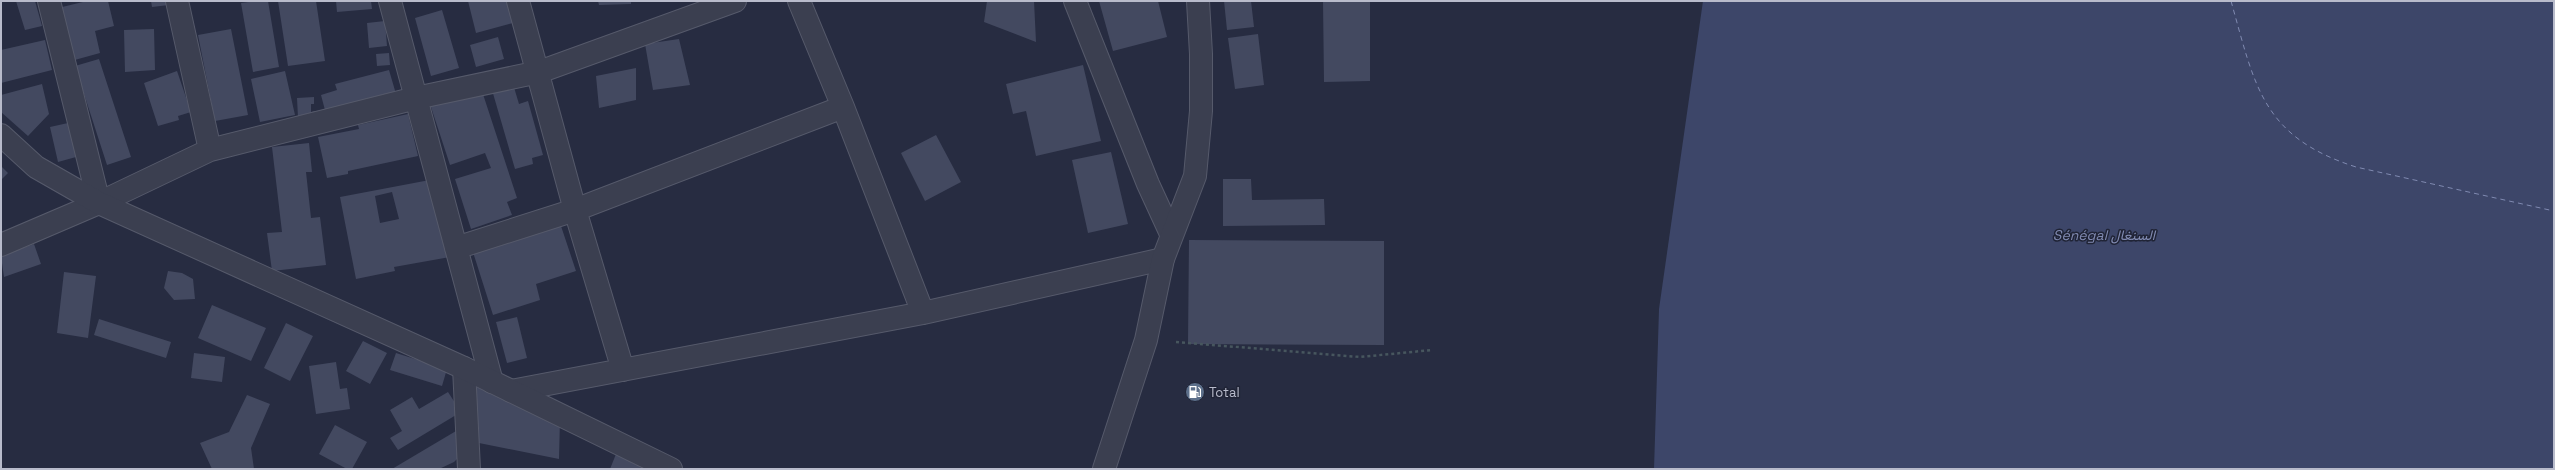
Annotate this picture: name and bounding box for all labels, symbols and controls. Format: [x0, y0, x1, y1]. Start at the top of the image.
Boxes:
water label: Sénégal السنغال [2053, 226, 2157, 244]
fuel station icon: Total [1184, 381, 1206, 403]
place label: Total [1209, 384, 1240, 401]

